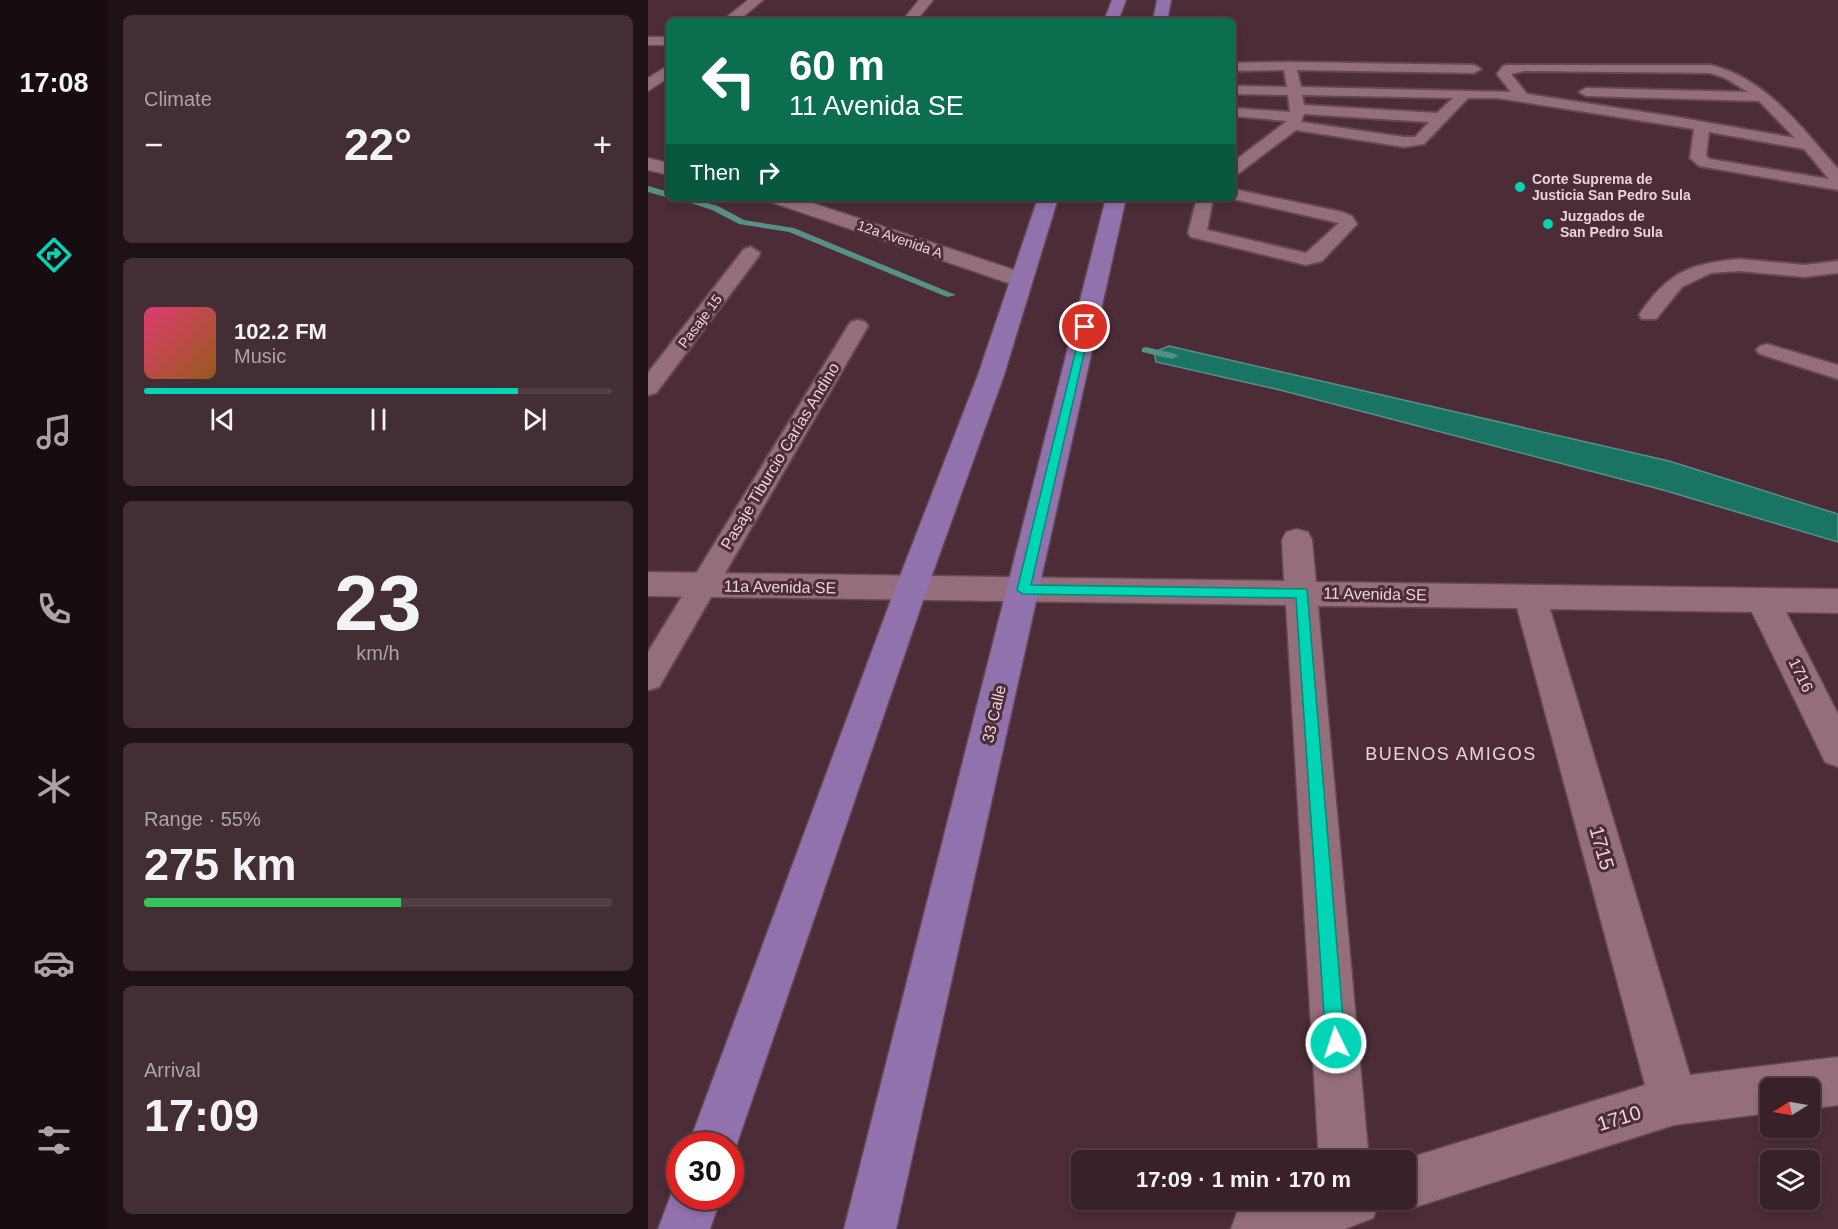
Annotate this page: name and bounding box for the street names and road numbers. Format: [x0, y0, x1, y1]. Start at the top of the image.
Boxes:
street label: 12a Avenida A [855, 217, 945, 261]
street label: Pasaje 15 [675, 291, 725, 351]
street label: Pasaje Tiburcio Carías Andino [718, 360, 843, 552]
street label: 11a Avenida SE [724, 578, 836, 596]
street label: 11 Avenida SE [1323, 585, 1427, 603]
street label: 1716 [1786, 655, 1816, 695]
street label: 33 Calle [979, 683, 1009, 745]
street label: 1715 [1585, 824, 1619, 872]
street label: 1710 [1595, 1101, 1643, 1135]

